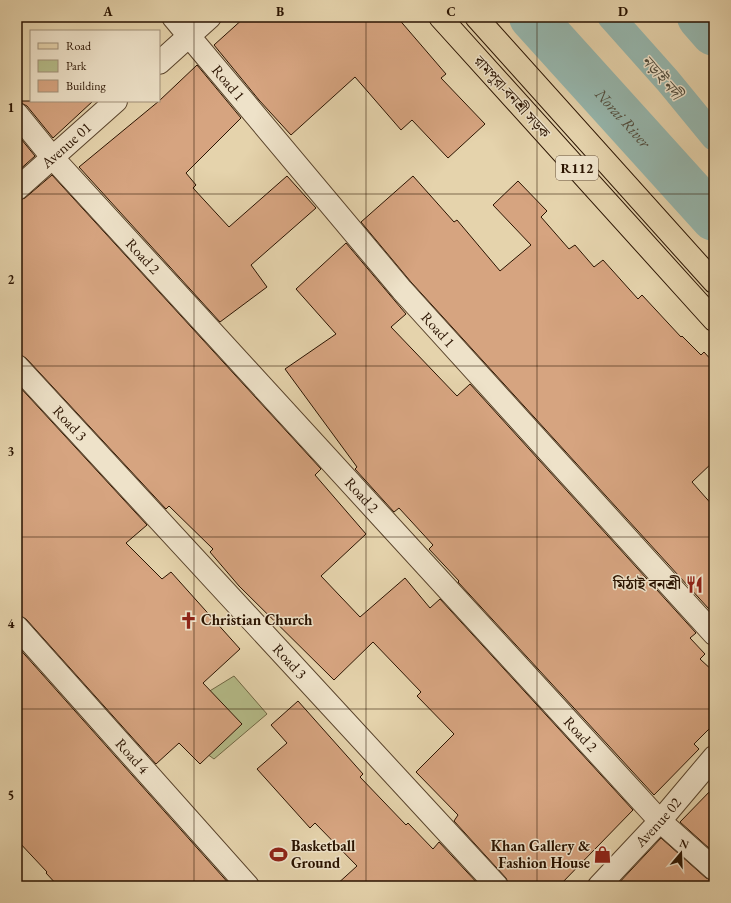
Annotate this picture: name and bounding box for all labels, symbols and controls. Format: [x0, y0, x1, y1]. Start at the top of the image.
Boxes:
text: A [102, 3, 113, 20]
text: B [276, 3, 284, 20]
text: C [446, 3, 456, 20]
text: D [618, 3, 628, 20]
legend [30, 30, 160, 102]
text: Road [66, 38, 92, 54]
street label: রামপুরা-বনশ্রী সড়ক [470, 51, 555, 142]
water label: নড়াই নদী [637, 51, 688, 105]
text: Park [66, 58, 87, 74]
street label: Road 1 [208, 61, 249, 105]
text: Building [66, 78, 107, 94]
water label: Norai River [590, 83, 656, 153]
text: 1 [8, 99, 15, 116]
street label: Avenue 01 [36, 118, 95, 173]
road number: R112 [556, 156, 598, 180]
street label: Road 2 [122, 234, 165, 278]
text: 2 [8, 271, 15, 288]
street label: Road 1 [417, 308, 459, 351]
street label: Road 3 [49, 401, 91, 445]
text: 3 [8, 443, 15, 460]
street label: Road 2 [341, 473, 384, 517]
place label: মিঠাই বনশ্রী [612, 574, 681, 593]
restaurant icon: মিঠাই বনশ্রী [684, 574, 704, 594]
church icon: Christian Church [178, 610, 198, 630]
place label: Christian Church [201, 610, 313, 629]
text: 4 [8, 615, 15, 632]
street label: Road 3 [269, 639, 311, 683]
street label: Road 2 [560, 712, 602, 756]
street label: Road 4 [112, 734, 154, 778]
text: 5 [8, 787, 14, 804]
street label: Avenue 02 [630, 792, 686, 852]
north arrow [661, 833, 701, 873]
text: N [678, 835, 691, 852]
place label: Basketball Ground [291, 836, 356, 872]
place label: Khan Gallery & Fashion House [491, 836, 590, 872]
sports icon: Basketball Ground [268, 845, 288, 865]
shop icon: Khan Gallery & Fashion House [593, 845, 613, 865]

